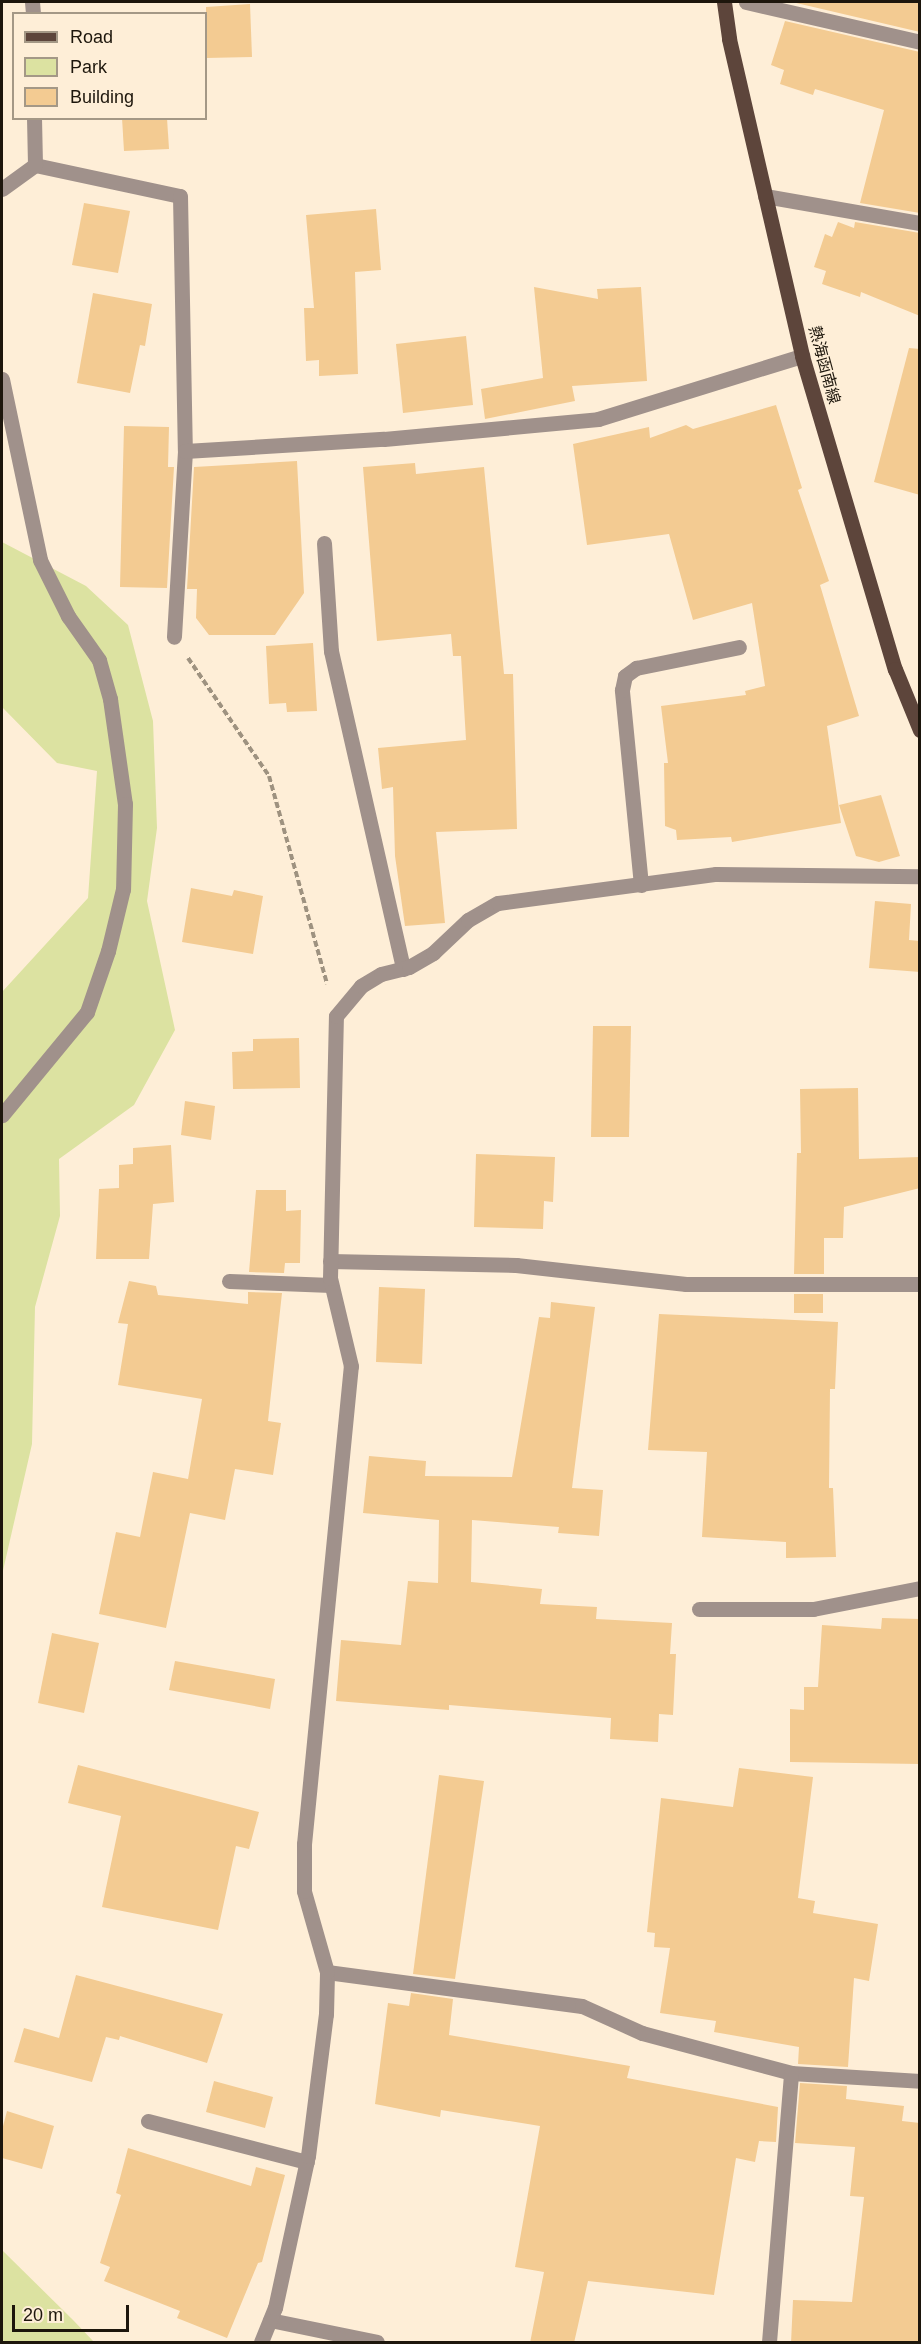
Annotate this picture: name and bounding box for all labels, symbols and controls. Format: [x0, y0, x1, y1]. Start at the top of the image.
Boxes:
legend [12, 12, 207, 120]
text: Road [70, 27, 113, 47]
text: Park [70, 57, 107, 77]
text: Building [70, 87, 134, 107]
street label: 熱海函南線 [804, 324, 844, 406]
scale bar [15, 2293, 132, 2331]
text: 20 m [23, 2305, 63, 2325]

